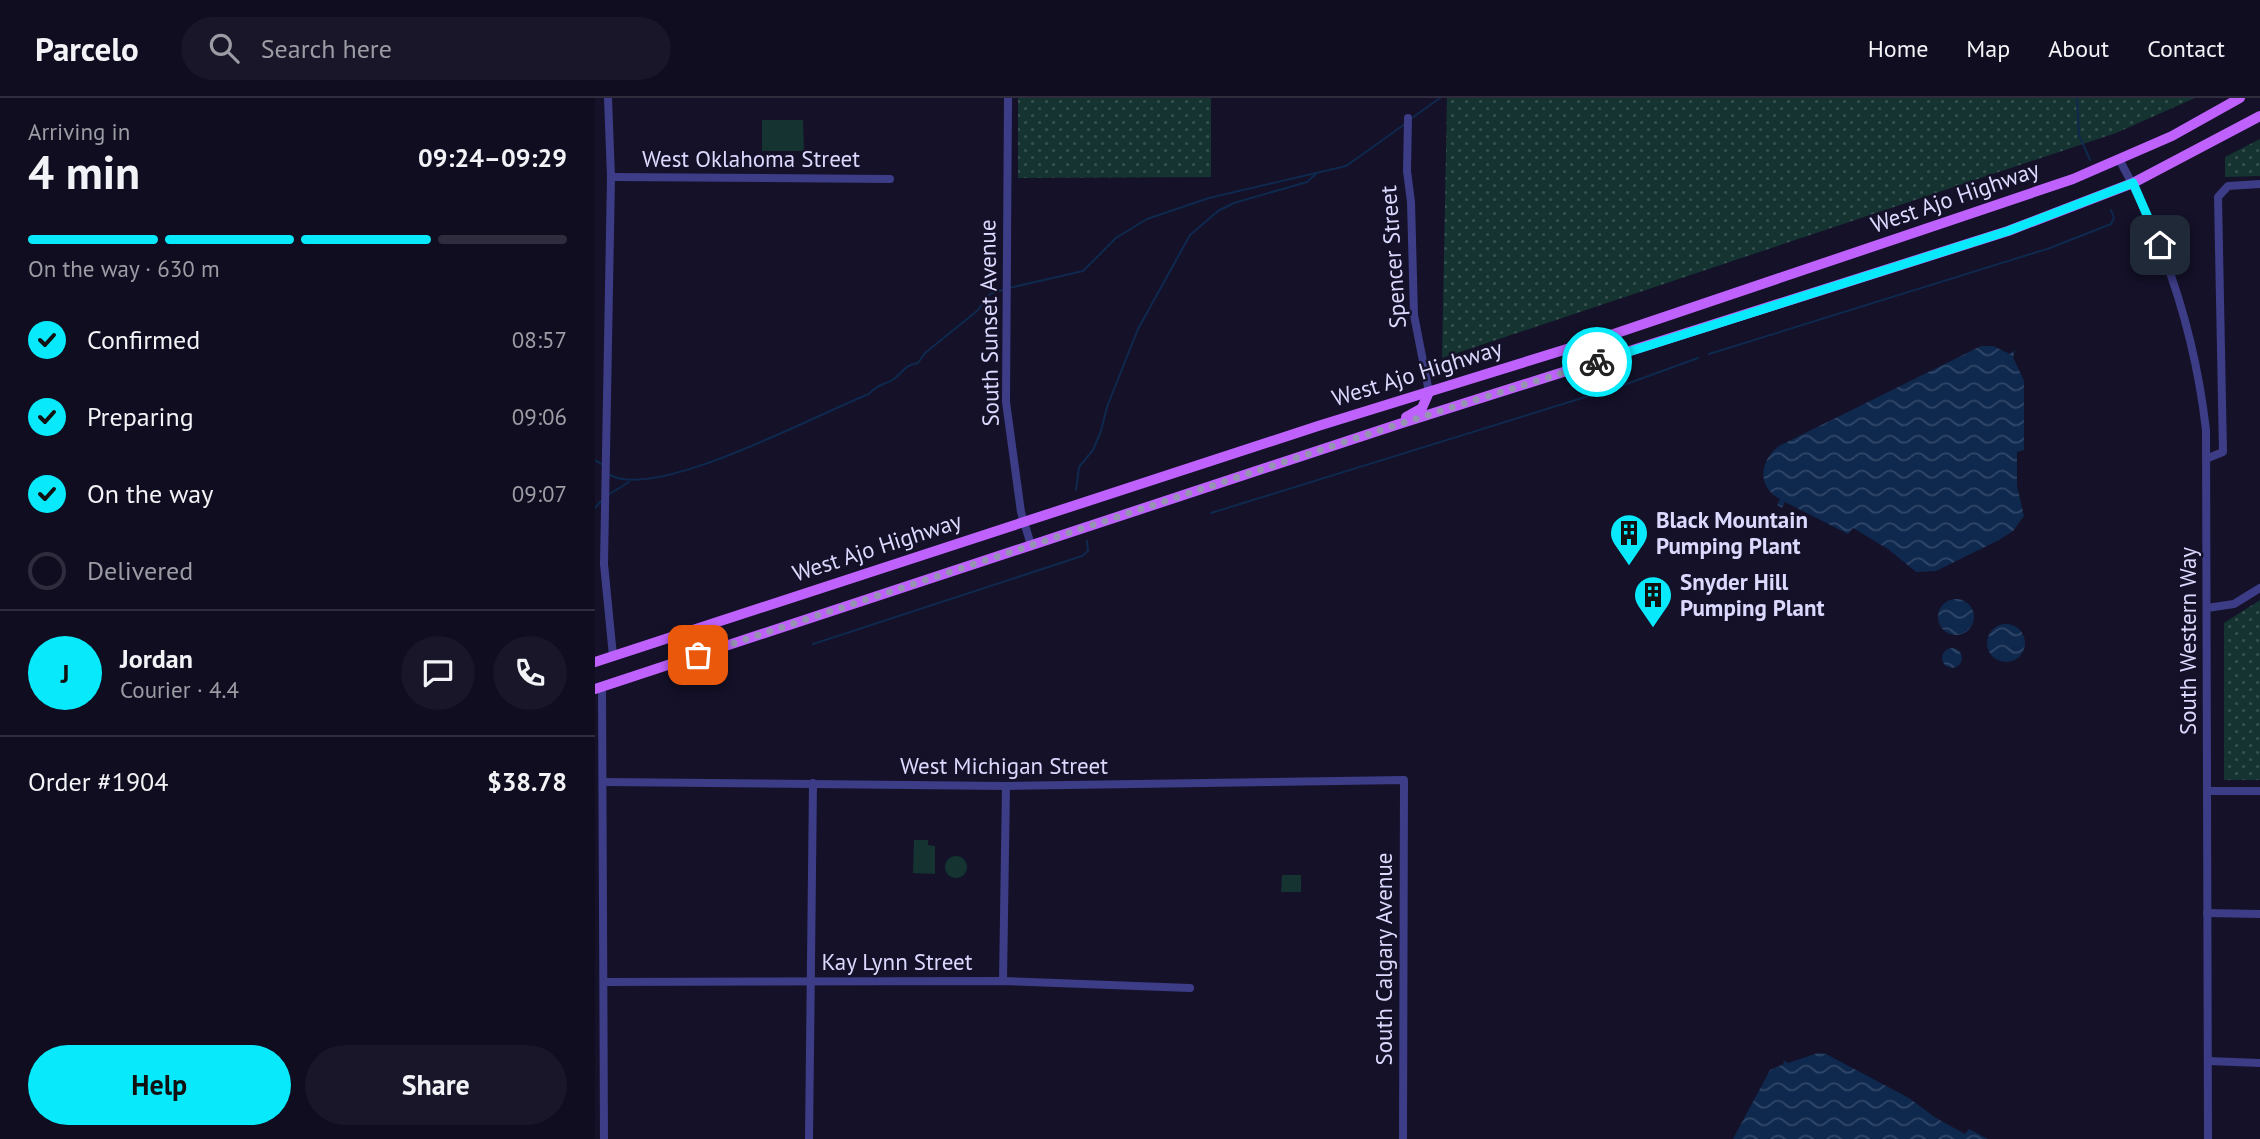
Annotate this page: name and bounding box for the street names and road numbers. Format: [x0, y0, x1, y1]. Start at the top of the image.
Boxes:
street label: West Oklahoma Street [642, 144, 860, 173]
street label: West Ajo Highway [1867, 154, 2043, 239]
street label: Spencer Street [1373, 184, 1412, 329]
street label: South Sunset Avenue [972, 219, 1005, 427]
street label: West Ajo Highway [1328, 333, 1506, 412]
street label: West Ajo Highway [789, 505, 965, 588]
street label: South Western Way [2173, 547, 2202, 735]
street label: West Michigan Street [900, 751, 1108, 780]
street label: South Calgary Avenue [1369, 852, 1398, 1066]
street label: Kay Lynn Street [821, 947, 973, 976]

